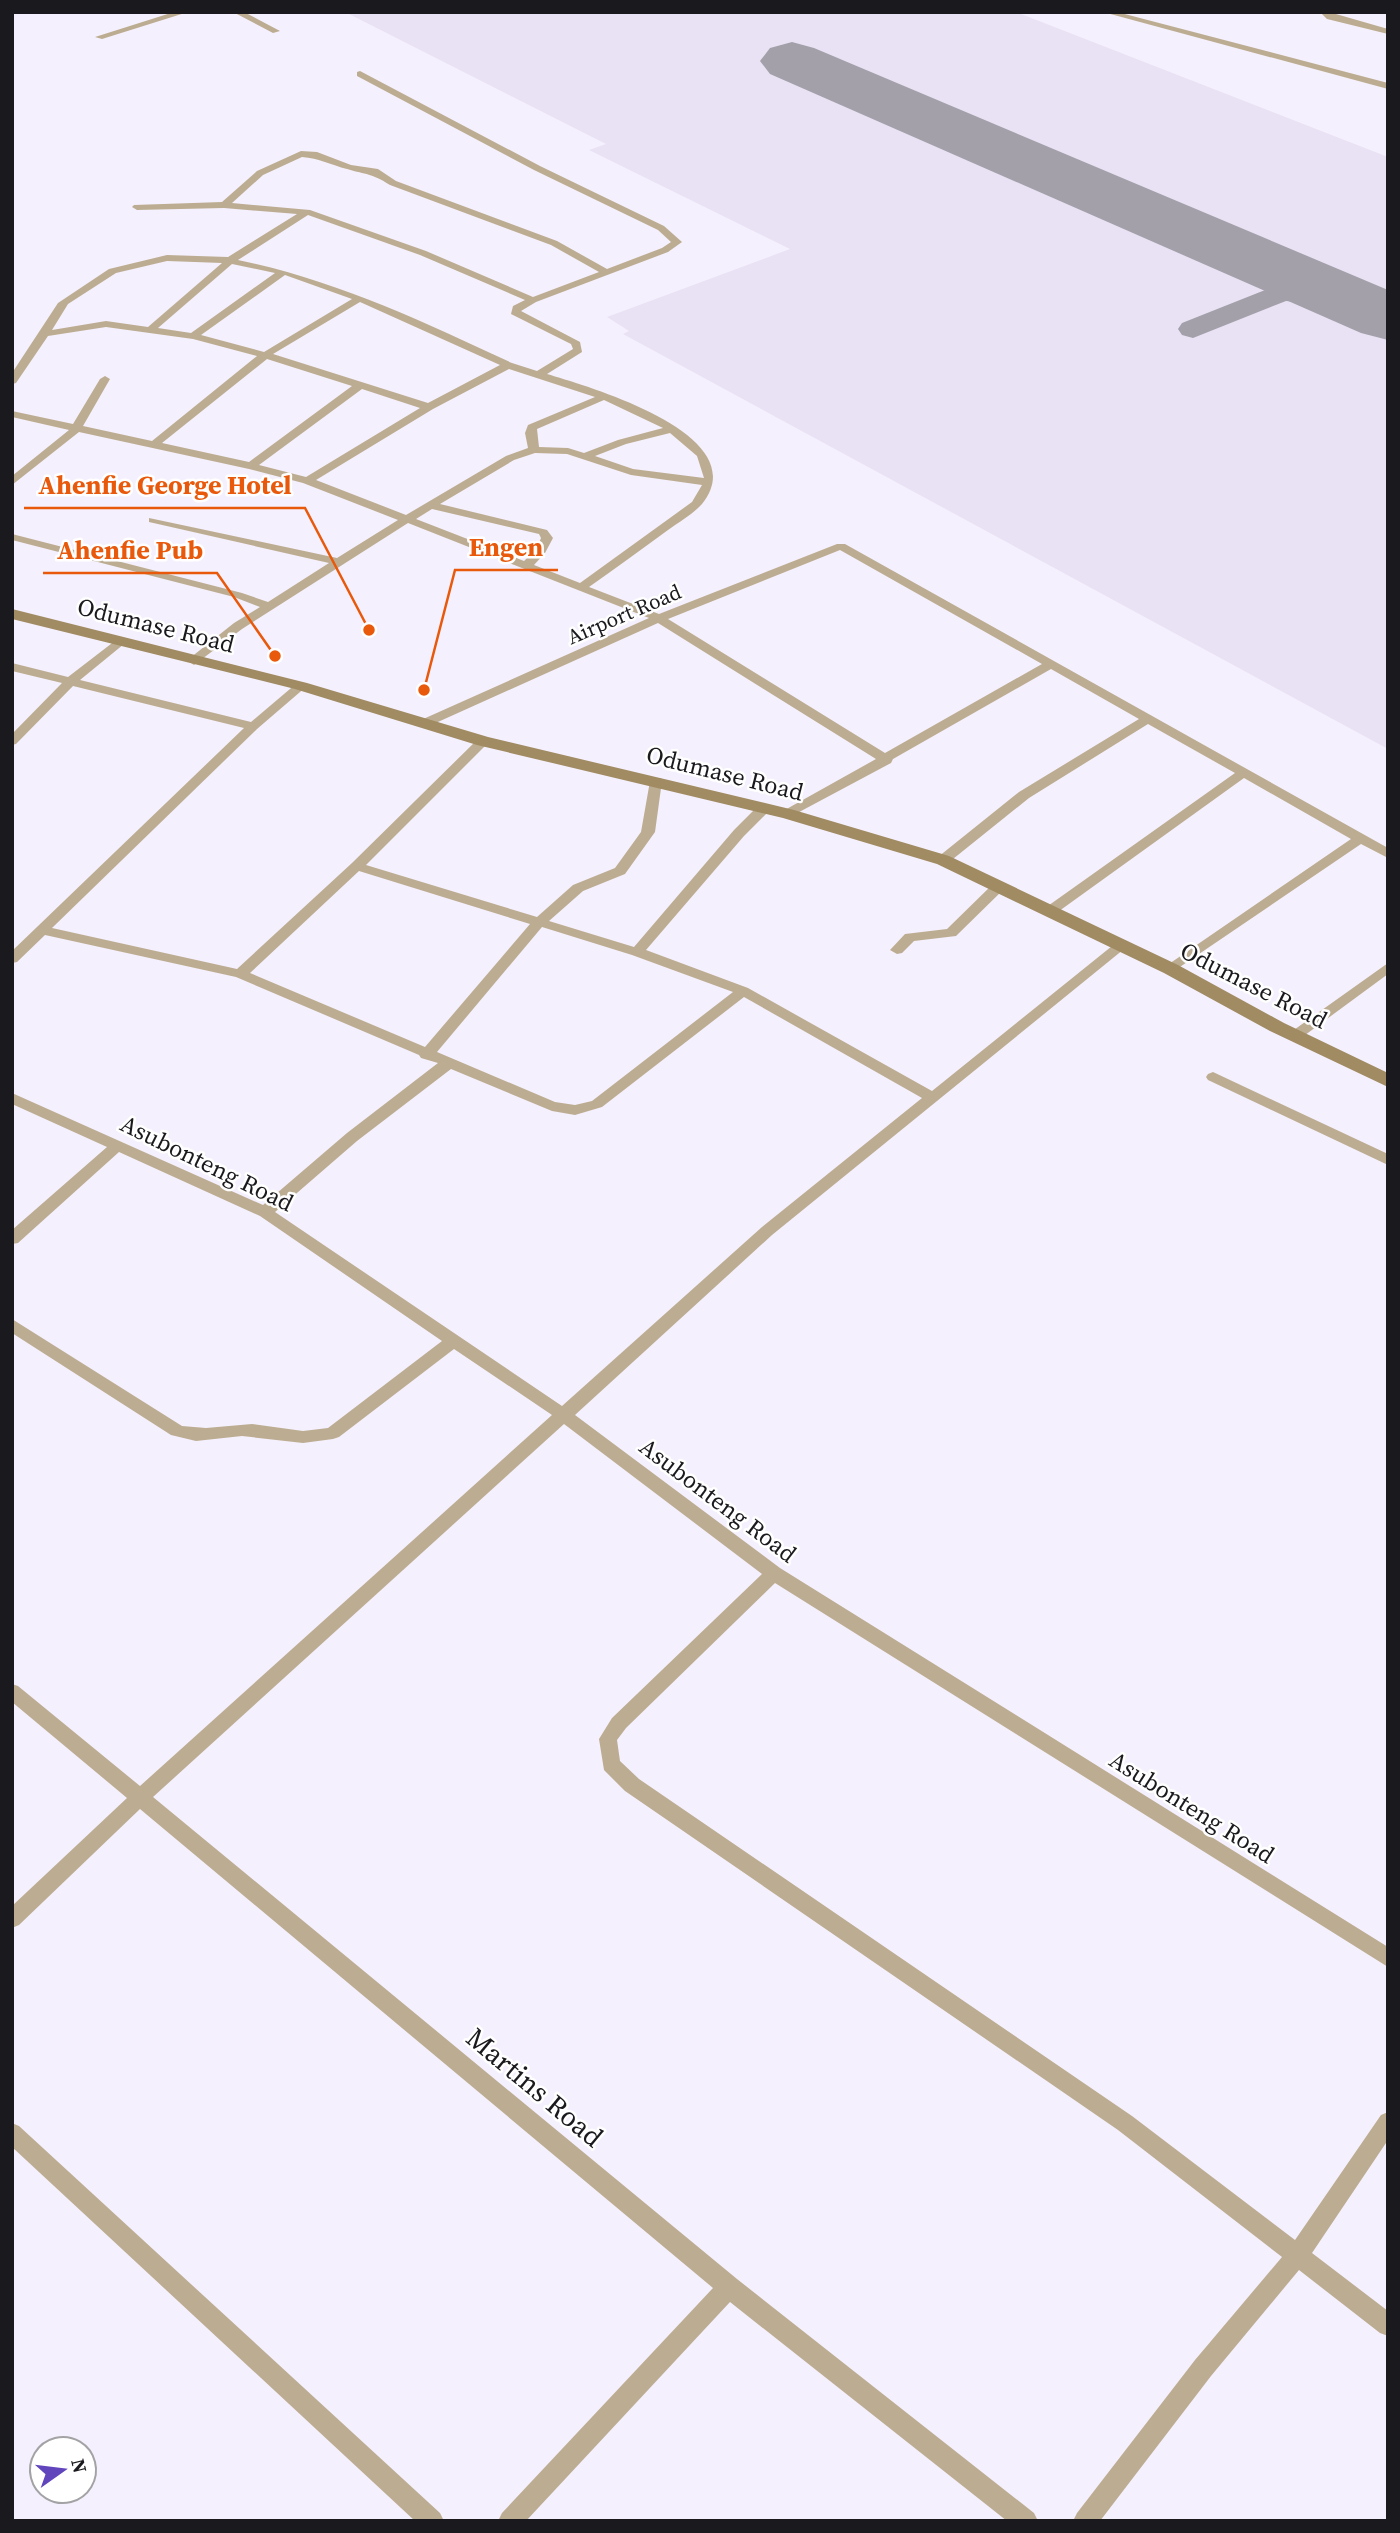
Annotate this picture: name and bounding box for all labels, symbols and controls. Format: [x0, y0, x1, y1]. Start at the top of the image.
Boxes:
callout: Ahenfie George Hotel [24, 461, 305, 508]
text: Ahenfie George Hotel [38, 467, 292, 503]
callout: Engen [455, 523, 558, 570]
callout: Ahenfie Pub [43, 526, 217, 573]
text: Engen [469, 529, 543, 565]
text: Ahenfie Pub [57, 532, 203, 568]
street label: Airport Road [562, 577, 686, 651]
street label: Odumase Road [74, 590, 238, 661]
street label: Odumase Road [643, 738, 807, 809]
street label: Odumase Road [1175, 934, 1333, 1036]
street label: Asubonteng Road [115, 1107, 299, 1219]
street label: Asubonteng Road [633, 1430, 804, 1570]
street label: Asubonteng Road [1103, 1743, 1281, 1871]
street label: Martins Road [459, 2019, 612, 2156]
north arrow [28, 2435, 98, 2505]
text: N [65, 2456, 94, 2476]

